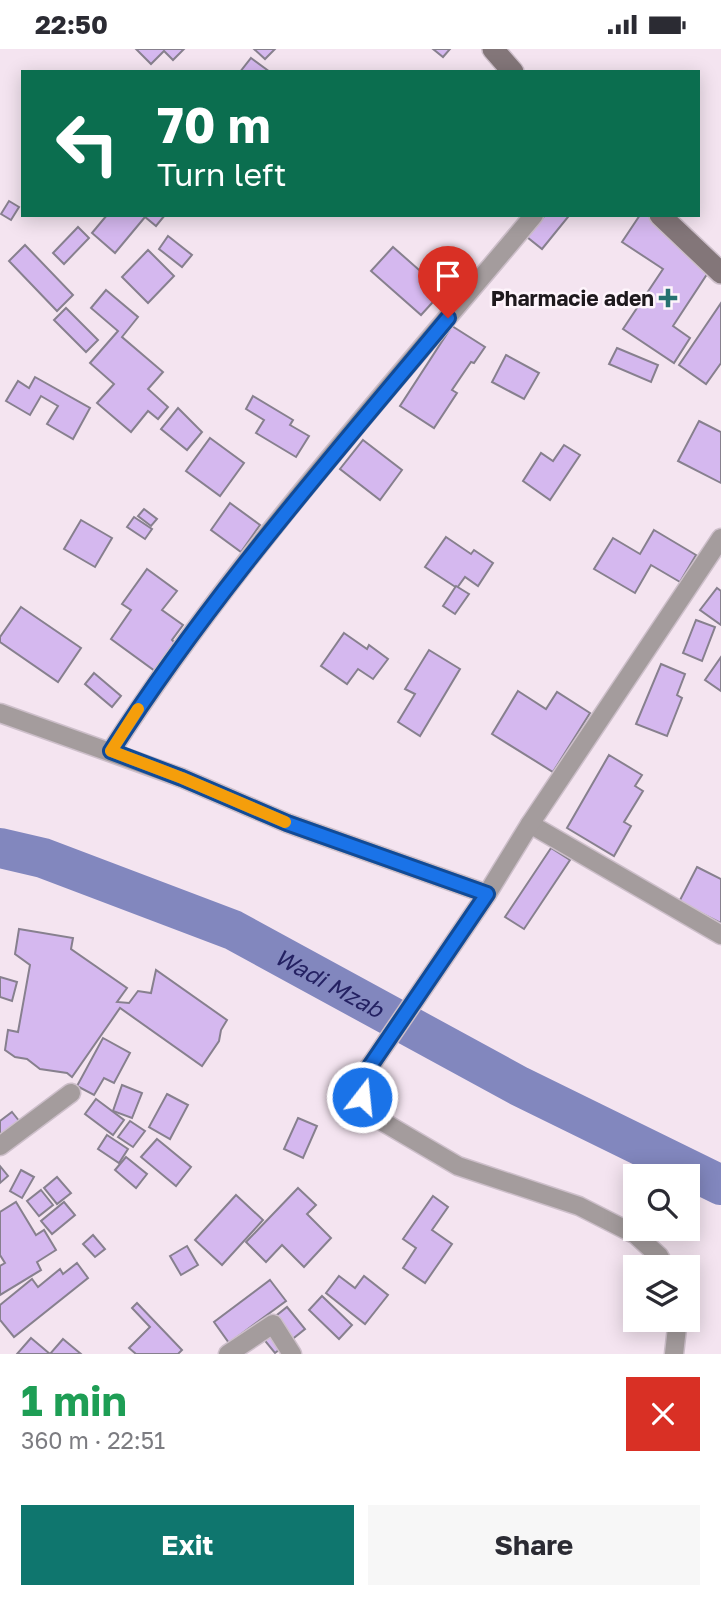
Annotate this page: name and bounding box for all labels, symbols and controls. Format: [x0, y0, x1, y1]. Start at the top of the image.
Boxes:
text: 22:50 [35, 9, 108, 40]
text: 70 m [157, 95, 271, 154]
icon: left [42, 98, 133, 189]
text: Turn left [157, 155, 286, 193]
pin [418, 246, 478, 318]
icon: arrive [429, 257, 467, 295]
place label: Pharmacie aden [491, 285, 654, 311]
marker: Pharmacie aden [660, 290, 676, 306]
water label: Wadi Mzab [270, 942, 390, 1024]
position arrow [325, 1060, 399, 1134]
map controls [623, 1164, 700, 1332]
button: search [623, 1164, 700, 1241]
button: layers [623, 1255, 700, 1332]
text: 1 min [21, 1375, 127, 1425]
button: close [626, 1377, 700, 1451]
text: 360 m · 22:51 [21, 1426, 165, 1454]
button: Exit [21, 1505, 354, 1585]
button: Share [368, 1505, 700, 1585]

